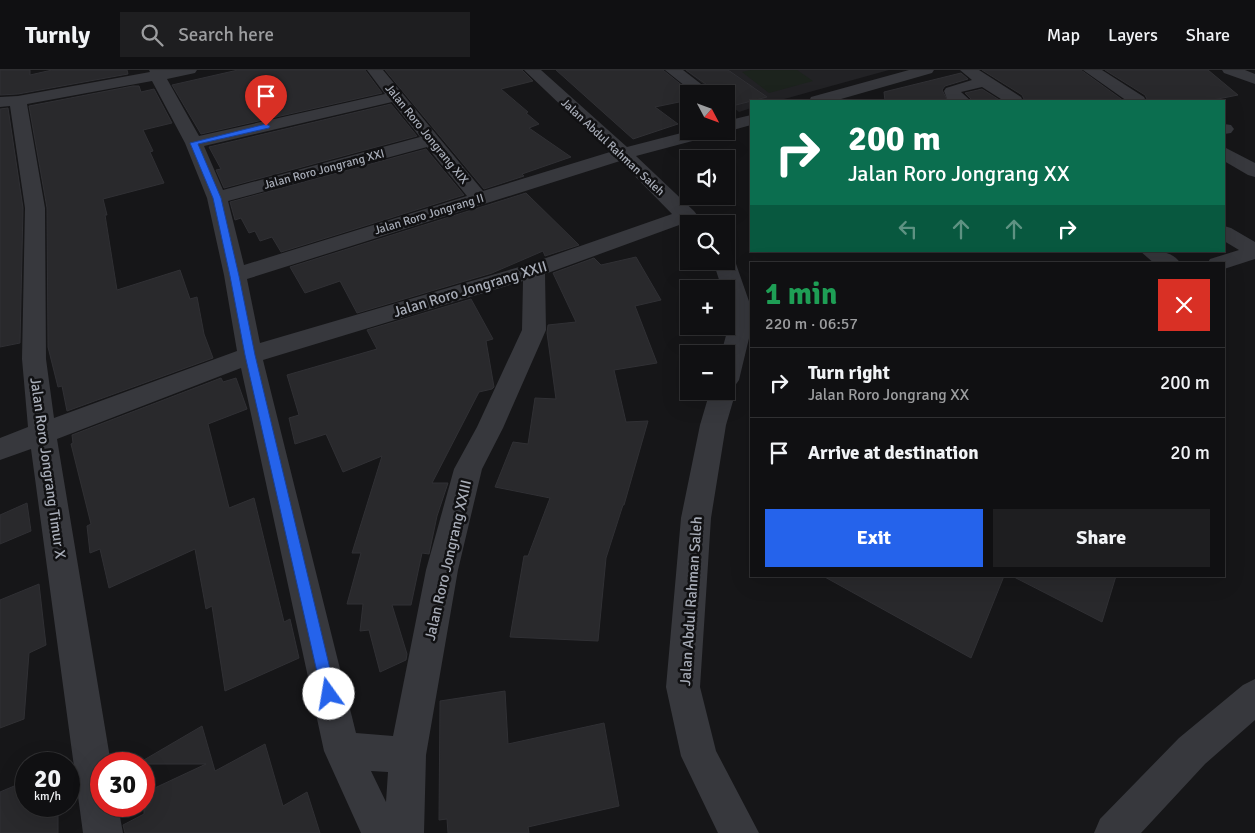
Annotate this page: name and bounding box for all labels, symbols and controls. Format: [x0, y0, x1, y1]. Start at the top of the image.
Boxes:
search box [120, 12, 470, 57]
text: Turnly [25, 20, 90, 50]
icon: search [138, 21, 166, 49]
text: Search here [178, 23, 274, 47]
text: Map [1047, 24, 1080, 46]
text: Layers [1108, 24, 1158, 46]
text: Share [1186, 24, 1230, 46]
pin [245, 75, 287, 126]
street label: Jalan Roro Jongrang XIX [382, 81, 472, 187]
icon: arrive [252, 82, 280, 110]
north arrow [680, 85, 735, 140]
map controls [680, 85, 735, 400]
street label: Jalan Abdul Rahman Saleh [558, 96, 668, 199]
text: 200 m [848, 117, 941, 160]
icon: right [765, 120, 830, 185]
street label: Jalan Roro Jongrang XXI [262, 146, 386, 193]
button: sound [680, 150, 735, 205]
text: Jalan Roro Jongrang XX [848, 160, 1070, 187]
street label: Jalan Roro Jongrang II [373, 191, 486, 238]
button: search [680, 215, 735, 270]
icon: left [894, 215, 922, 243]
icon: ahead [947, 215, 975, 243]
icon: ahead [1000, 215, 1028, 243]
icon: right [1053, 215, 1081, 243]
street label: Jalan Roro Jongrang XXII [391, 257, 549, 321]
text: 1 min [765, 276, 837, 313]
button: close [1158, 279, 1210, 331]
button: + [680, 280, 735, 335]
text: 220 m · 06:57 [765, 314, 858, 334]
button: − [680, 345, 735, 400]
text: Turn right [808, 361, 890, 385]
icon: right [765, 369, 793, 397]
text: 200 m [1160, 371, 1210, 395]
street label: Jalan Roro Jongrang Timur X [26, 376, 70, 560]
text: Jalan Roro Jongrang XX [808, 385, 969, 405]
icon: arrive [765, 439, 793, 467]
text: Arrive at destination [808, 441, 979, 465]
text: 20 m [1170, 441, 1210, 465]
street label: Jalan Roro Jongrang XXIII [421, 478, 475, 642]
button: Exit [765, 509, 983, 567]
button: Share [993, 509, 1210, 567]
street label: Jalan Abdul Rahman Saleh [676, 516, 706, 686]
position arrow [302, 667, 354, 719]
speed limit sign: 30 [90, 752, 155, 817]
text: 20 [34, 763, 61, 794]
text: km/h [34, 789, 61, 804]

